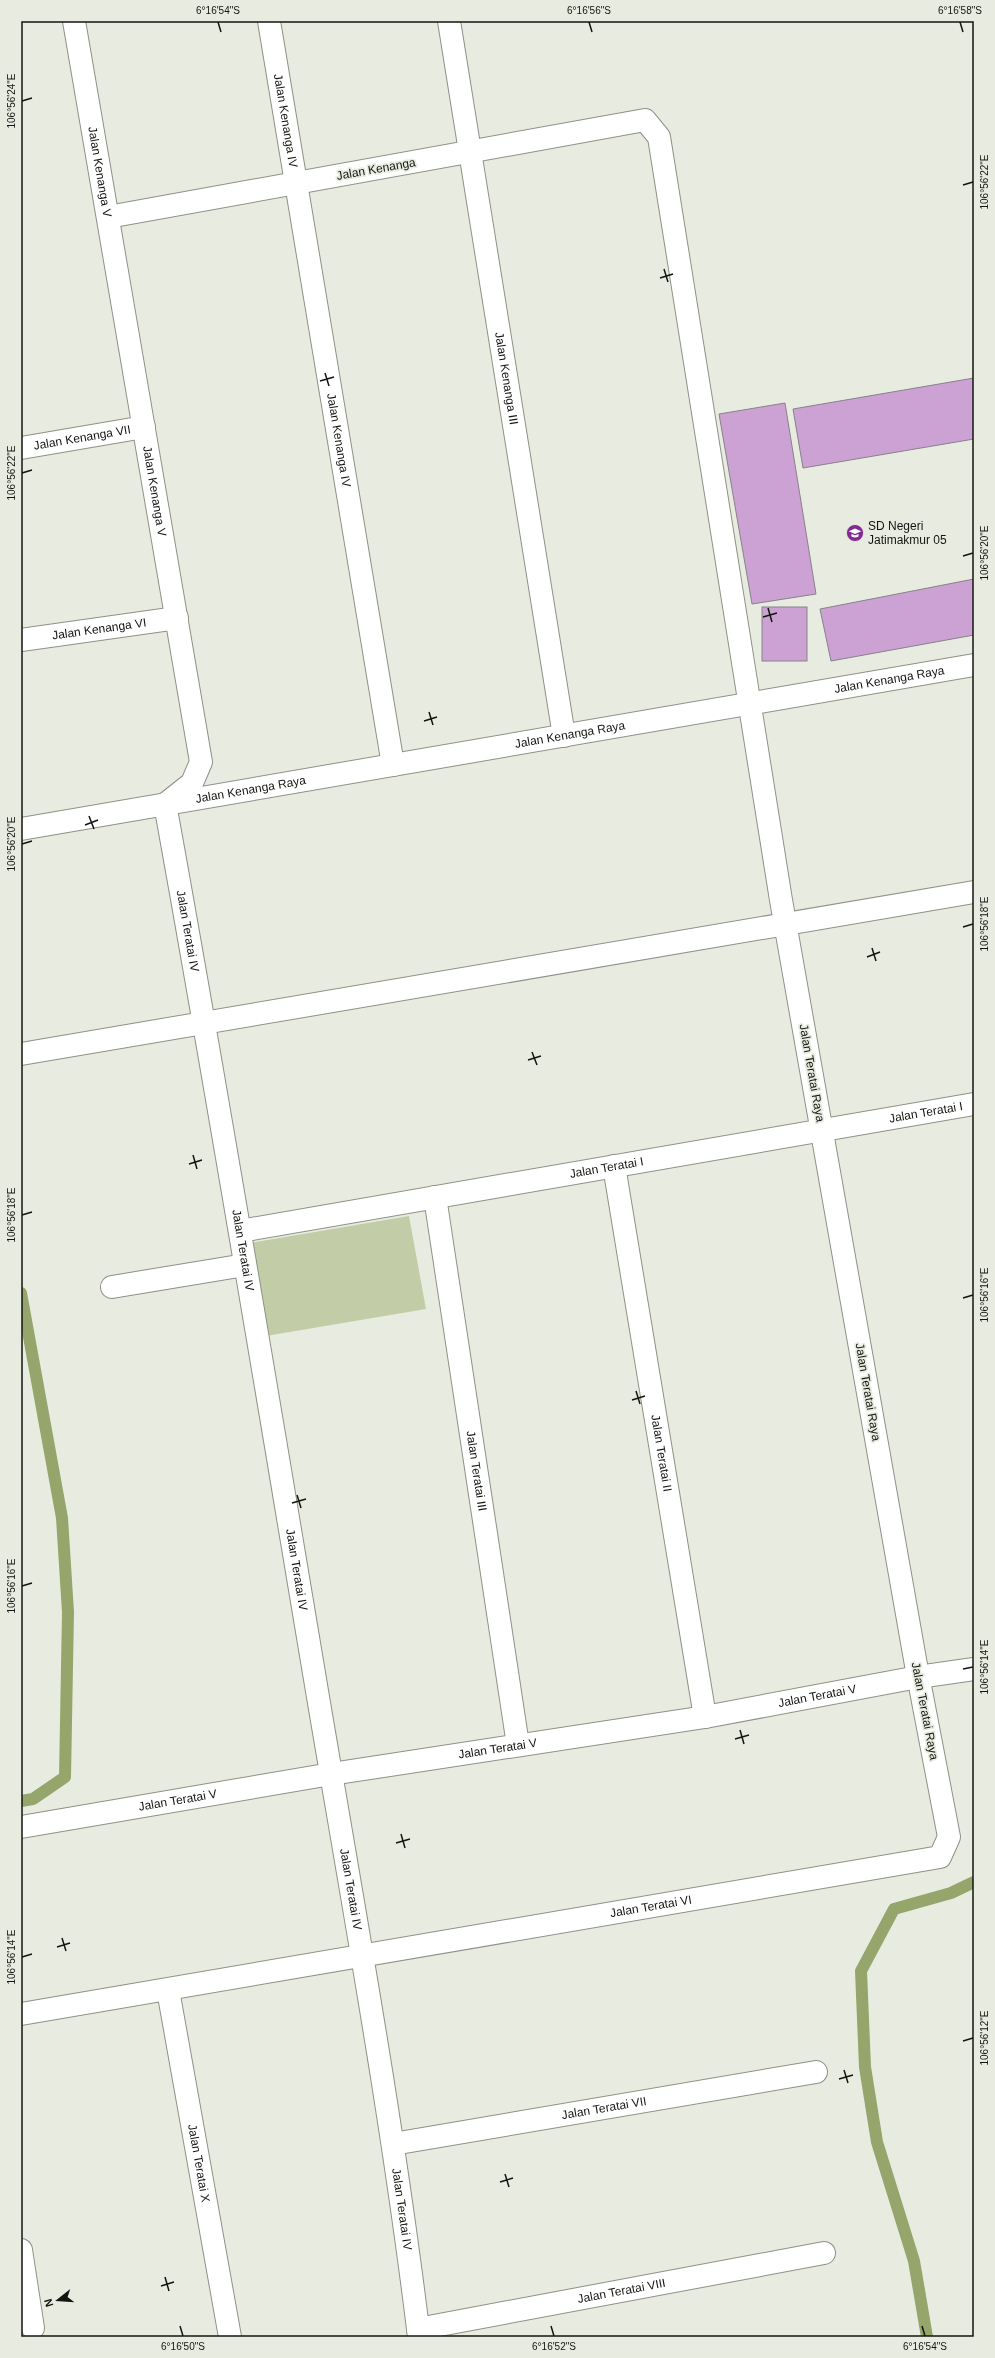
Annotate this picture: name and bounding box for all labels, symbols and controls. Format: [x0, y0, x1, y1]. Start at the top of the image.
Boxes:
text: 6°16'54"S [196, 5, 240, 16]
text: 6°16'56"S [567, 5, 611, 16]
text: 6°16'58"S [938, 5, 982, 16]
text: 106°56'24"E [6, 73, 17, 129]
street label: Jalan Kenanga IV [271, 73, 300, 169]
street label: Jalan Kenanga V [85, 125, 114, 218]
text: 106°56'22"E [979, 154, 990, 210]
street label: Jalan Kenanga [335, 155, 417, 183]
street label: Jalan Kenanga III [492, 331, 521, 426]
street label: Jalan Kenanga IV [324, 392, 354, 488]
street label: Jalan Kenanga VII [33, 422, 132, 453]
text: 106°56'22"E [6, 445, 17, 501]
street label: Jalan Kenanga V [140, 445, 169, 537]
place label: SD Negeri Jatimakmur 05 [868, 519, 947, 547]
school or university icon: SD Negeri Jatimakmur 05 [845, 523, 865, 543]
text: 106°56'20"E [979, 525, 990, 581]
street label: Jalan Kenanga VI [51, 615, 147, 643]
street label: Jalan Kenanga Raya [833, 663, 946, 696]
street label: Jalan Kenanga Raya [514, 718, 626, 751]
street label: Jalan Kenanga Raya [194, 773, 307, 806]
text: 106°56'20"E [6, 816, 17, 872]
street label: Jalan Teratai IV [174, 889, 202, 973]
text: 106°56'18"E [979, 896, 990, 952]
street label: Jalan Teratai Raya [796, 1023, 828, 1123]
street label: Jalan Teratai I [888, 1099, 964, 1126]
street label: Jalan Teratai I [569, 1154, 645, 1181]
text: 106°56'18"E [6, 1187, 17, 1243]
street label: Jalan Teratai IV [229, 1208, 257, 1292]
text: 106°56'16"E [979, 1267, 990, 1323]
street label: Jalan Teratai Raya [852, 1342, 884, 1442]
street label: Jalan Teratai II [648, 1414, 675, 1493]
street label: Jalan Teratai III [463, 1430, 489, 1512]
street label: Jalan Teratai IV [283, 1528, 310, 1612]
text: 106°56'16"E [6, 1558, 17, 1614]
text: 106°56'14"E [979, 1639, 990, 1695]
street label: Jalan Teratai Raya [909, 1661, 941, 1761]
street label: Jalan Teratai V [777, 1682, 857, 1710]
street label: Jalan Teratai V [457, 1736, 538, 1762]
street label: Jalan Teratai V [137, 1787, 218, 1814]
street label: Jalan Teratai IV [337, 1847, 365, 1931]
street label: Jalan Teratai VI [609, 1893, 693, 1920]
text: 106°56'14"E [6, 1929, 17, 1985]
text: 106°56'12"E [979, 2010, 990, 2066]
street label: Jalan Teratai VII [560, 2094, 648, 2122]
street label: Jalan Teratai X [185, 2123, 213, 2204]
street label: Jalan Teratai IV [389, 2167, 415, 2251]
street label: Jalan Teratai VIII [576, 2276, 667, 2306]
north arrow [38, 2280, 78, 2320]
text: N [42, 2297, 55, 2308]
text: 6°16'50"S [161, 2341, 205, 2352]
text: 6°16'52"S [532, 2341, 576, 2352]
text: 6°16'54"S [903, 2341, 947, 2352]

